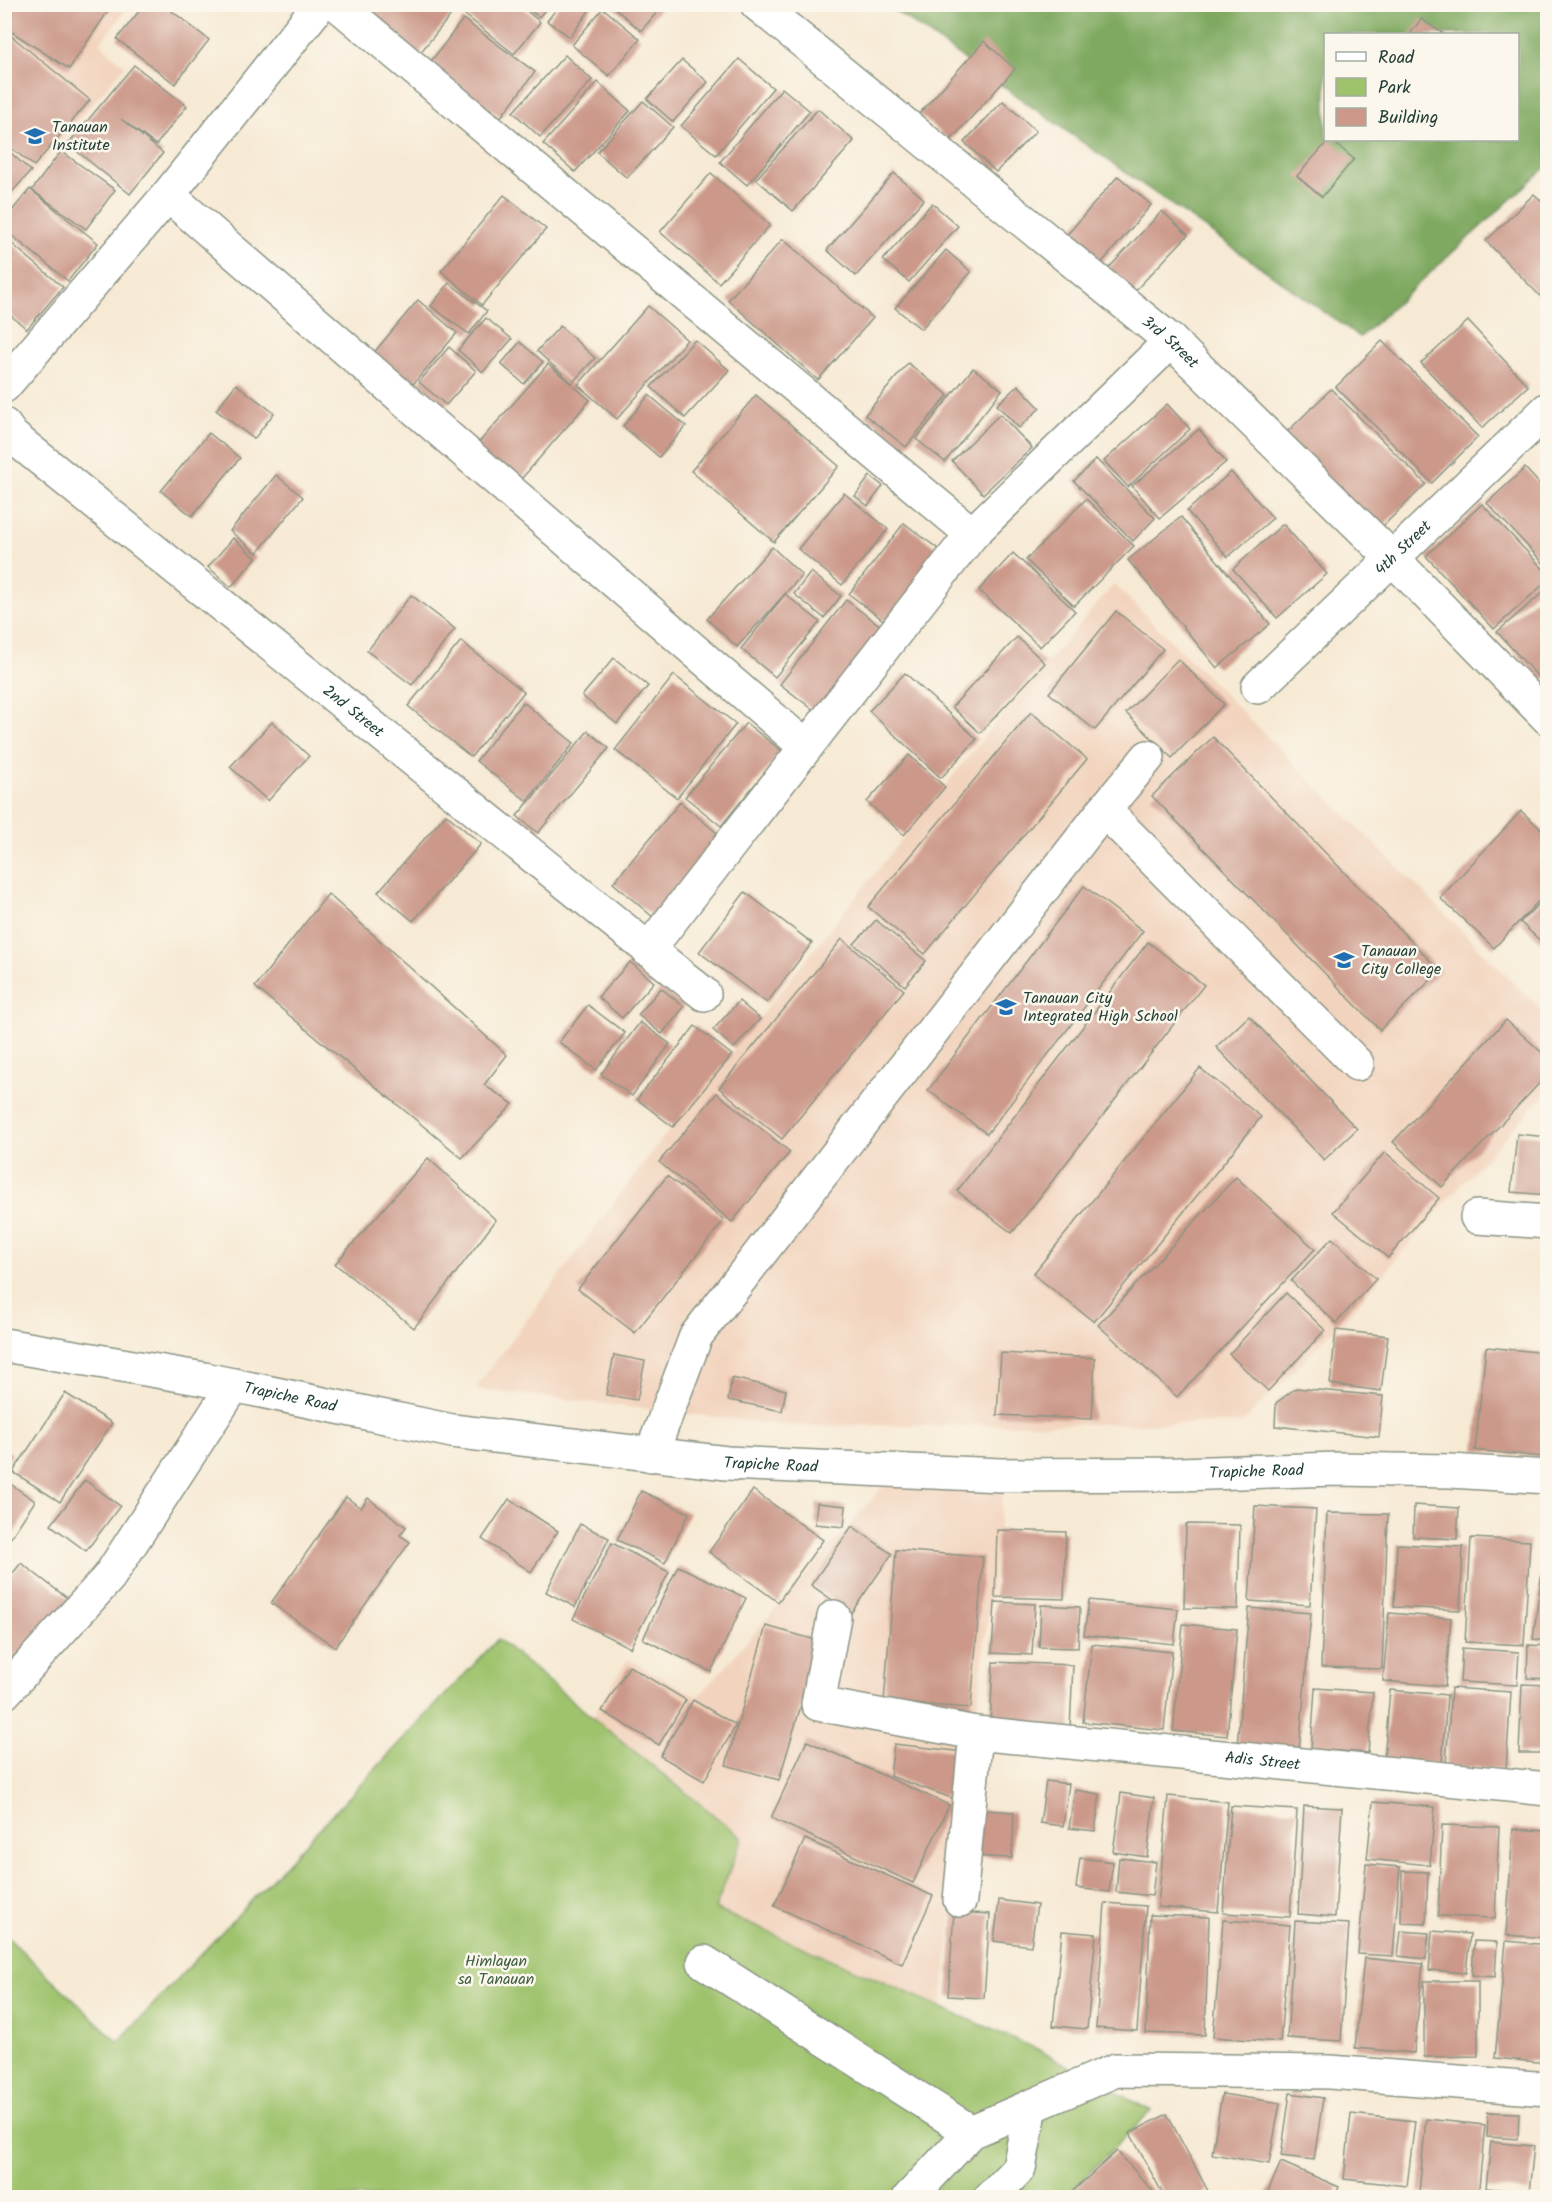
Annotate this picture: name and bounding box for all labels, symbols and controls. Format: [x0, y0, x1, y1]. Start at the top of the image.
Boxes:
legend [1324, 33, 1519, 141]
text: Road [1378, 44, 1415, 73]
text: Park [1378, 74, 1411, 103]
text: Building [1378, 104, 1438, 133]
place label: Tanauan Institute [52, 115, 110, 158]
school or university icon: Tanauan Institute [23, 124, 47, 148]
street label: 3rd Street [1136, 309, 1205, 375]
street label: 4th Street [1369, 514, 1438, 581]
street label: 2nd Street [317, 679, 390, 744]
place label: Tanauan City College [1361, 939, 1441, 982]
school or university icon: Tanauan City College [1332, 948, 1356, 972]
place label: Tanauan City Integrated High School [1023, 986, 1178, 1029]
school or university icon: Tanauan City Integrated High School [994, 995, 1018, 1019]
street label: Trapiche Road [242, 1375, 340, 1419]
street label: Trapiche Road [723, 1450, 819, 1480]
street label: Trapiche Road [1209, 1458, 1305, 1486]
street label: Adis Street [1224, 1745, 1302, 1777]
park label: Himlayan sa Tanauan [458, 1949, 534, 1992]

